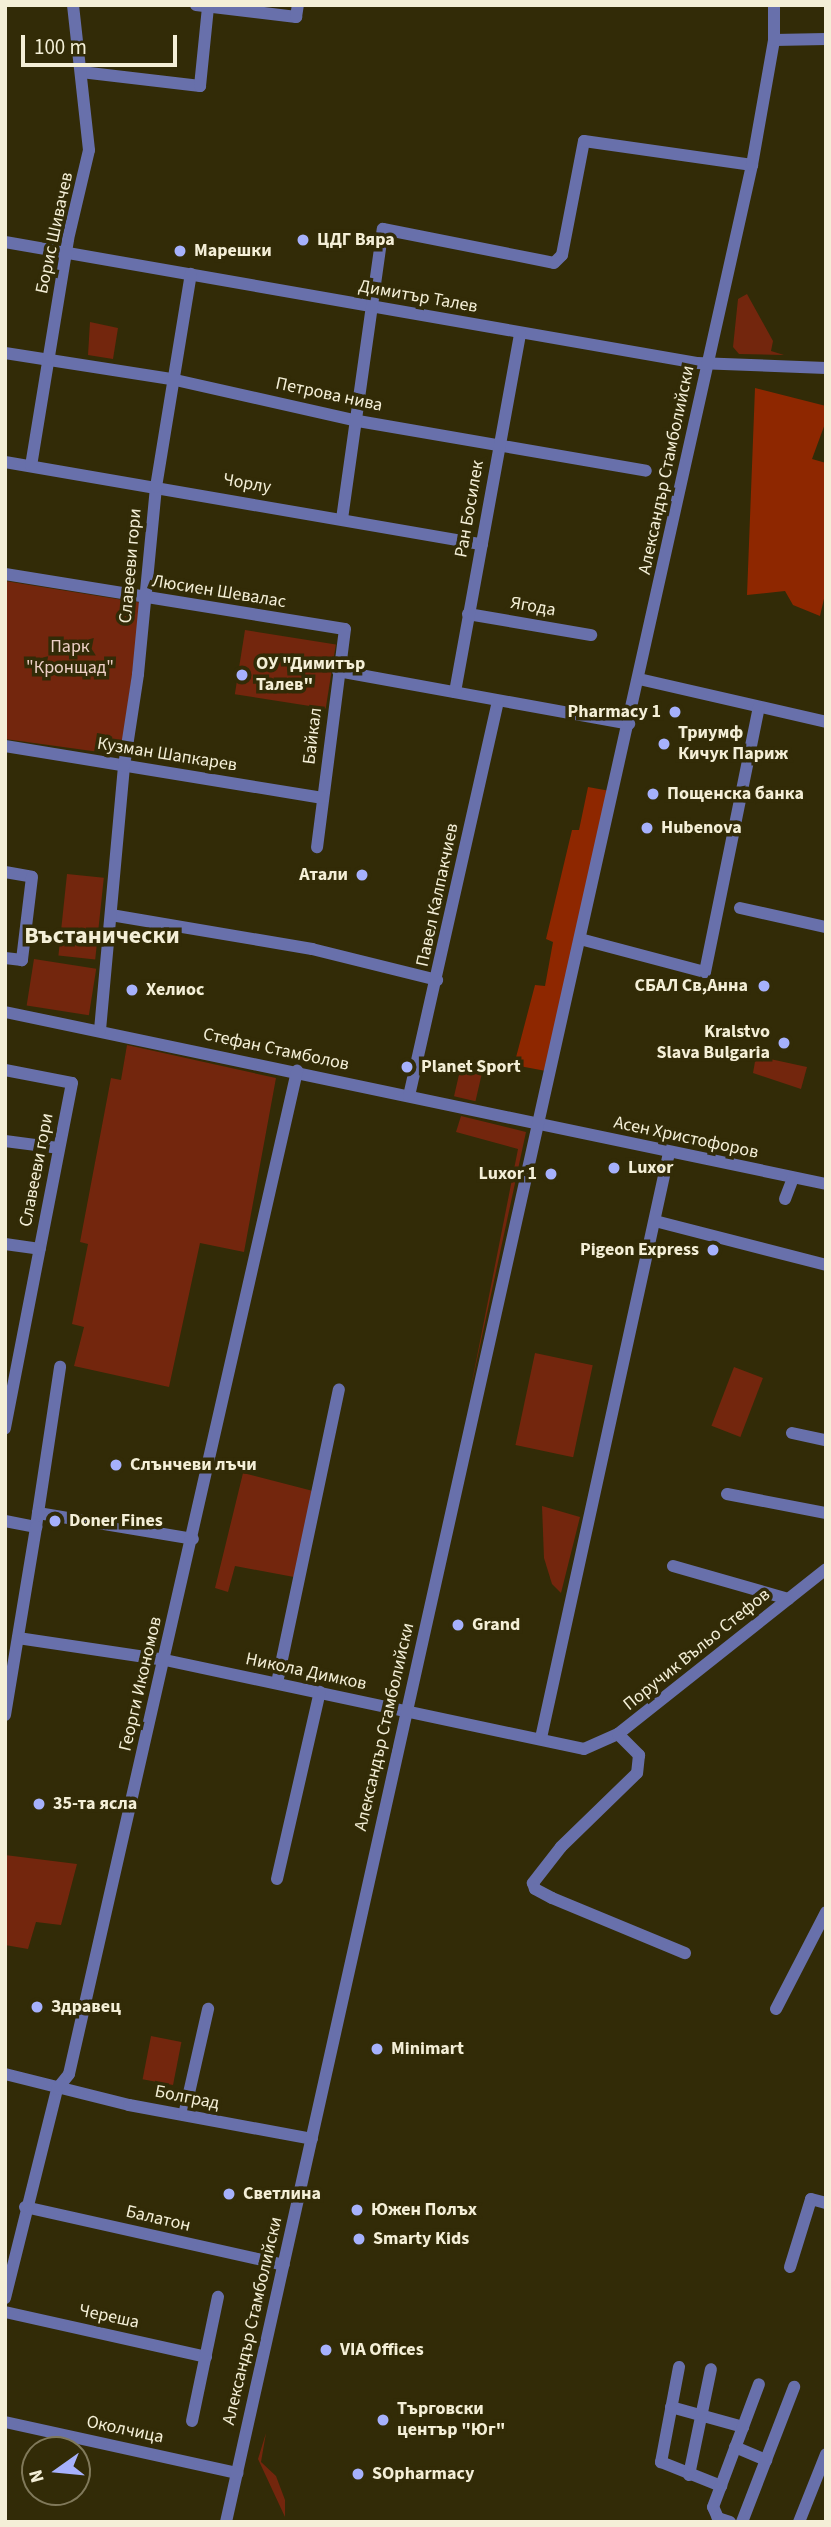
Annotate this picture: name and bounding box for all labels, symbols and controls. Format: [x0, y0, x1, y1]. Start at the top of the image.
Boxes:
scale bar [24, 21, 180, 65]
text: 100 m [34, 32, 87, 62]
street label: Борис Шивачев [32, 170, 78, 296]
place label: ЦДГ Вяра [317, 229, 395, 251]
marker: ЦДГ Вяра [295, 232, 311, 248]
place label: Марешки [194, 240, 272, 262]
marker: Марешки [172, 243, 188, 259]
street label: Димитър Талев [357, 276, 479, 318]
street label: Александър Стамболийски [634, 364, 700, 576]
street label: Петрова нива [274, 373, 384, 417]
street label: Ран Босилек [451, 459, 489, 559]
street label: Чорлу [221, 469, 273, 499]
street label: Славееви гори [115, 508, 147, 624]
street label: Люсиен Шевалас [150, 571, 288, 613]
street label: Ягода [509, 592, 557, 622]
park label: Парк "Кронщад" [26, 637, 114, 680]
place label: ОУ "Димитър Талев" [256, 654, 365, 696]
marker: ОУ "Димитър Талев" [234, 667, 250, 683]
place label: Pharmacy 1 [567, 701, 661, 723]
marker: Pharmacy 1 [667, 704, 683, 720]
street label: Байкал [299, 706, 327, 766]
place label: Триумф Кичук Париж [678, 723, 788, 766]
street label: Кузман Шапкарев [96, 733, 238, 777]
marker: Триумф Кичук Париж [656, 736, 672, 752]
place label: Пощенска банка [667, 783, 804, 805]
marker: Пощенска банка [645, 786, 661, 802]
place label: Hubenova [661, 817, 742, 839]
marker: Hubenova [639, 820, 655, 836]
street label: Павел Калпакчиев [412, 821, 464, 969]
place label: Атали [299, 864, 348, 886]
marker: Атали [354, 867, 370, 883]
district label: Въстанически [24, 922, 180, 950]
place label: СБАЛ Св,Анна [635, 975, 748, 997]
marker: СБАЛ Св,Анна [754, 976, 774, 996]
place label: Хелиос [146, 979, 204, 1001]
marker: Хелиос [124, 982, 140, 998]
place label: Kralstvo Slava Bulgaria [657, 1022, 770, 1064]
street label: Стефан Стамболов [201, 1024, 351, 1076]
marker: Kralstvo Slava Bulgaria [776, 1035, 792, 1051]
place label: Planet Sport [421, 1056, 521, 1078]
marker: Planet Sport [399, 1059, 415, 1075]
street label: Славееви гори [15, 1111, 59, 1229]
street label: Асен Христофоров [612, 1112, 760, 1164]
place label: Luxor [628, 1157, 673, 1179]
marker: Luxor [606, 1160, 622, 1176]
place label: Luxor 1 [479, 1163, 537, 1185]
marker: Luxor 1 [543, 1166, 559, 1182]
place label: Pigeon Express [580, 1239, 699, 1261]
marker: Pigeon Express [705, 1242, 721, 1258]
place label: Слънчеви лъчи [130, 1454, 257, 1476]
marker: Слънчеви лъчи [108, 1457, 124, 1473]
place label: Doner Fines [69, 1510, 163, 1532]
marker: Doner Fines [47, 1513, 63, 1529]
street label: Поручик Въльо Стефов [619, 1584, 775, 1716]
place label: Grand [472, 1614, 520, 1636]
street label: Георги Икономов [115, 1615, 167, 1753]
marker: Grand [450, 1617, 466, 1633]
street label: Александър Стамболийски [351, 1621, 419, 1833]
street label: Никола Димков [244, 1649, 368, 1695]
place label: 35-та ясла [53, 1793, 137, 1815]
marker: 35-та ясла [31, 1796, 47, 1812]
place label: Здравец [51, 1996, 121, 2018]
marker: Здравец [29, 1999, 45, 2015]
place label: Minimart [391, 2038, 464, 2060]
marker: Minimart [369, 2041, 385, 2057]
street label: Болград [153, 2081, 221, 2115]
place label: Светлина [243, 2183, 321, 2205]
marker: Светлина [221, 2186, 237, 2202]
place label: Южен Полъх [371, 2199, 477, 2221]
street label: Балатон [124, 2201, 192, 2237]
marker: Южен Полъх [349, 2202, 365, 2218]
street label: Александър Стамболийски [219, 2215, 287, 2427]
place label: Smarty Kids [373, 2228, 469, 2250]
marker: Smarty Kids [351, 2231, 367, 2247]
street label: Череша [77, 2300, 141, 2334]
place label: VIA Offices [340, 2339, 424, 2361]
marker: VIA Offices [318, 2342, 334, 2358]
place label: Търговски център "Юг" [397, 2399, 505, 2442]
street label: Околчица [84, 2411, 166, 2449]
marker: Търговски център "Юг" [375, 2412, 391, 2428]
north arrow [21, 2436, 91, 2506]
place label: SOpharmacy [372, 2463, 474, 2485]
text: N [22, 2466, 52, 2486]
marker: SOpharmacy [350, 2466, 366, 2482]

